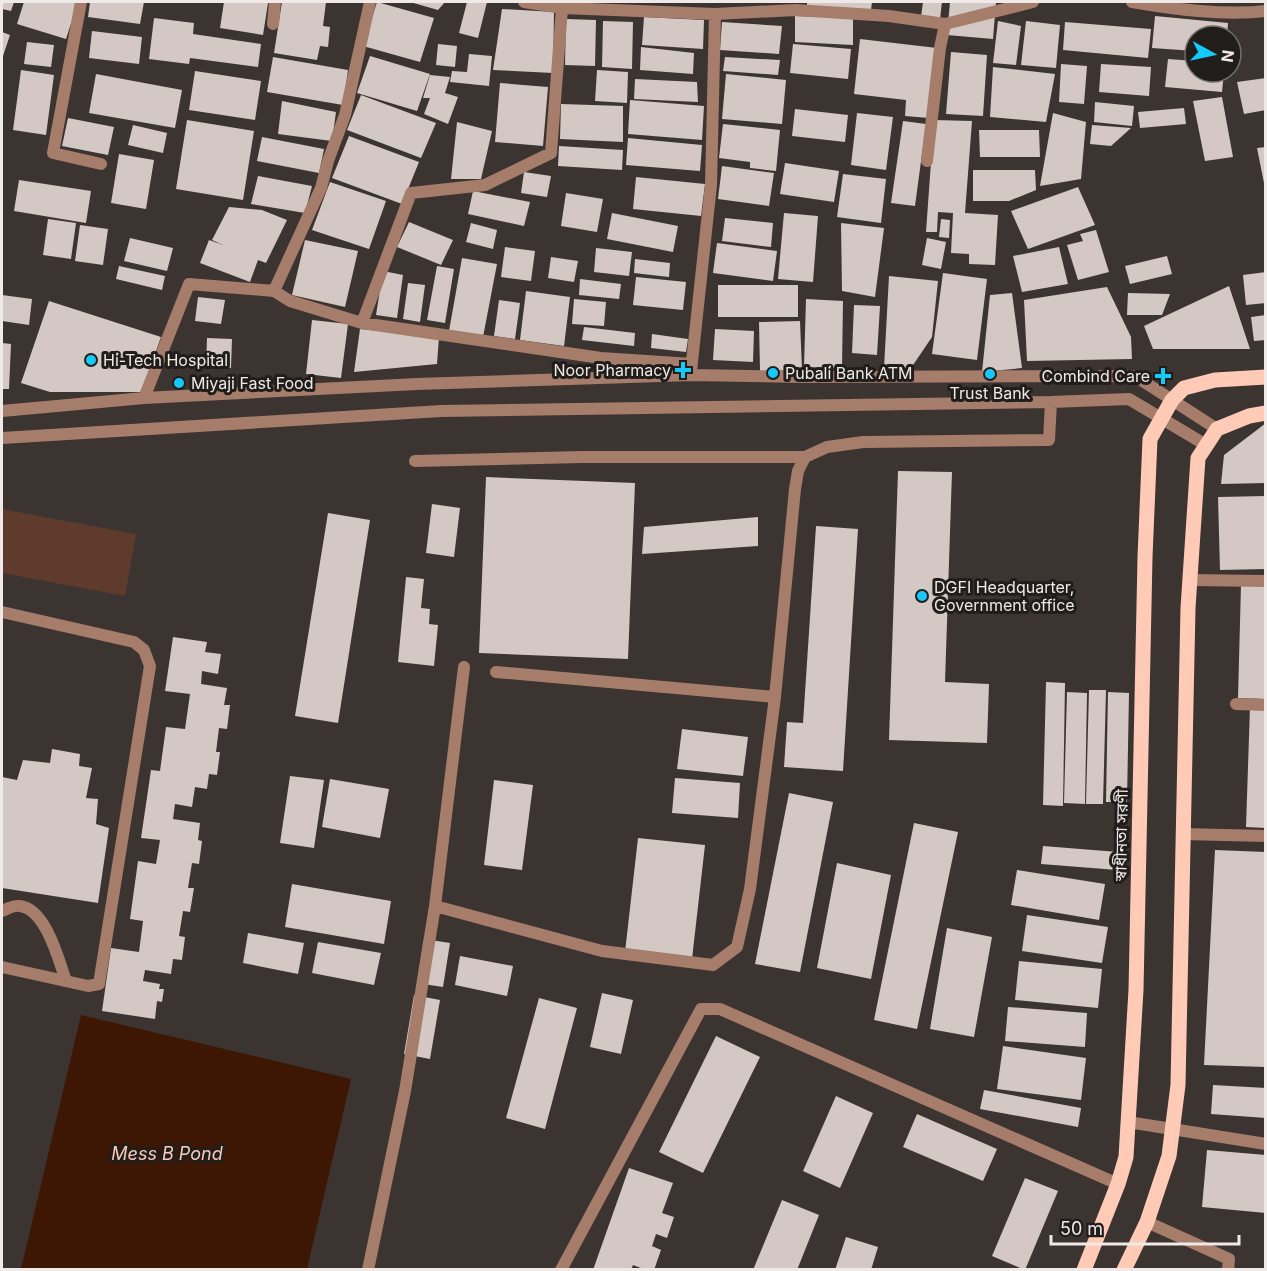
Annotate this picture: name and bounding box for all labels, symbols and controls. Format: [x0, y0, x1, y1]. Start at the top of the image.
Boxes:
north arrow [1183, 24, 1243, 84]
text: N [1217, 49, 1239, 64]
place label: Hi-Tech Hospital [103, 350, 228, 370]
marker: Hi-Tech Hospital [84, 353, 98, 367]
place label: Noor Pharmacy [553, 360, 671, 380]
marker: Noor Pharmacy [676, 363, 690, 377]
place label: Pubali Bank ATM [785, 363, 913, 383]
marker: Pubali Bank ATM [766, 366, 780, 380]
place label: Combind Care [1042, 366, 1150, 386]
marker: Trust Bank [983, 367, 997, 381]
marker: Combind Care [1154, 367, 1172, 385]
place label: Miyaji Fast Food [191, 373, 314, 393]
marker: Miyaji Fast Food [172, 376, 186, 390]
place label: Trust Bank [950, 383, 1031, 403]
place label: DGFI Headquarter, Government office [934, 577, 1075, 615]
marker: DGFI Headquarter, Government office [915, 589, 929, 603]
street label: স্বাধীনতা সরণী [1110, 788, 1132, 882]
water label: Mess B Pond [111, 1143, 223, 1164]
scale bar [1051, 1208, 1238, 1246]
text: 50 m [1060, 1218, 1103, 1239]

